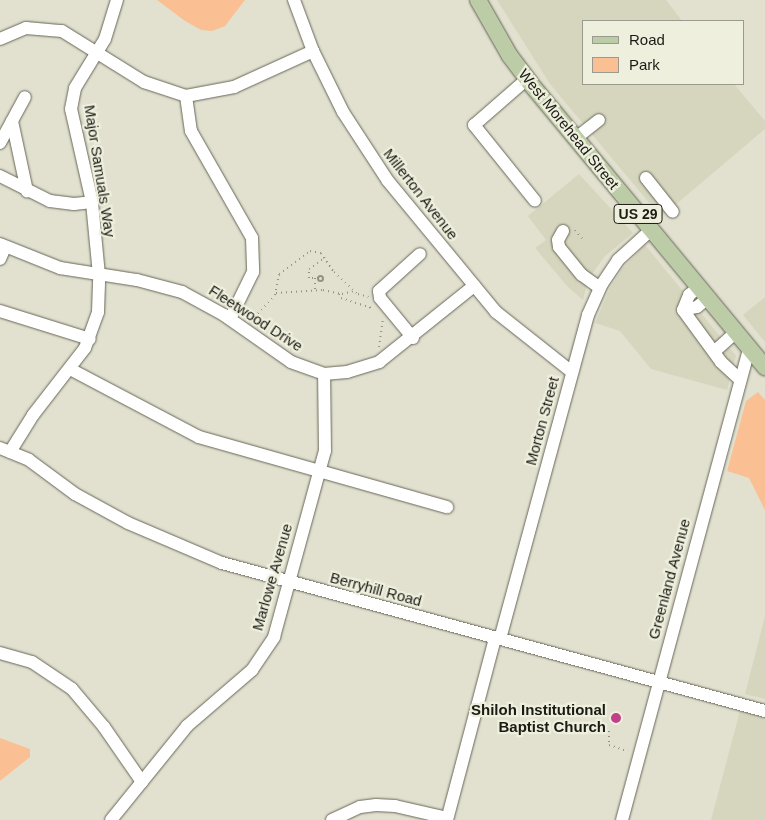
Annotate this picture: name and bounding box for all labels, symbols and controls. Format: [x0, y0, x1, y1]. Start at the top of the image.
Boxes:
legend [582, 20, 745, 85]
text: Road [629, 31, 665, 48]
text: Park [629, 56, 660, 73]
street label: West Morehead Street [515, 65, 623, 193]
street label: Major Samuals Way [81, 104, 119, 238]
street label: Millerton Avenue [380, 145, 462, 243]
road number: US 29 [613, 202, 663, 225]
street label: Fleetwood Drive [206, 281, 306, 355]
street label: Morton Street [522, 375, 562, 467]
street label: Greenland Avenue [644, 516, 694, 642]
street label: Marlowe Avenue [248, 521, 296, 633]
street label: Berryhill Road [328, 568, 424, 610]
place label: Shiloh Institutional Baptist Church [471, 700, 606, 735]
marker: Shiloh Institutional Baptist Church [610, 712, 622, 724]

